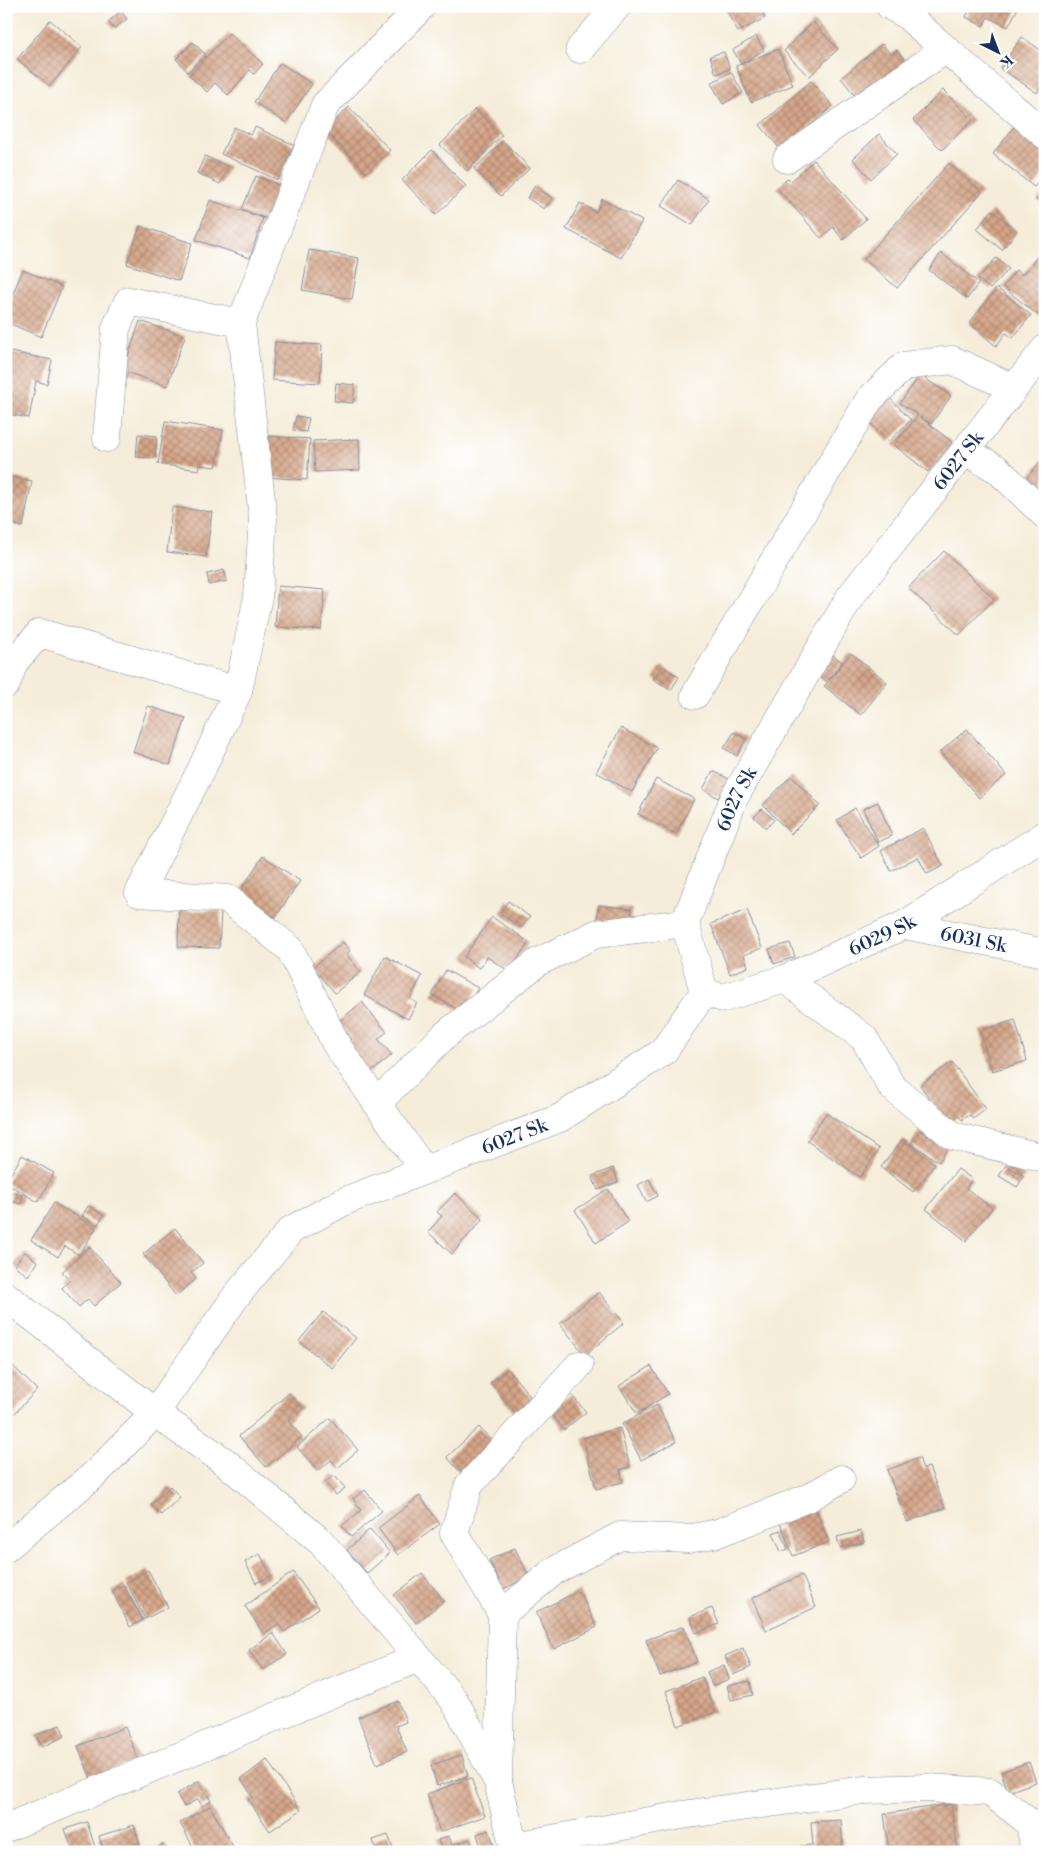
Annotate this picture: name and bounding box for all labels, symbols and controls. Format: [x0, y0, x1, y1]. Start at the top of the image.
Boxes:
north arrow [974, 28, 1024, 78]
text: K [995, 50, 1016, 72]
street label: 6027 Sk [927, 426, 990, 495]
street label: 6027 Sk [711, 762, 763, 835]
street label: 6029 Sk [845, 909, 921, 962]
street label: 6031 Sk [938, 922, 1010, 958]
street label: 6027 Sk [478, 1113, 552, 1160]

